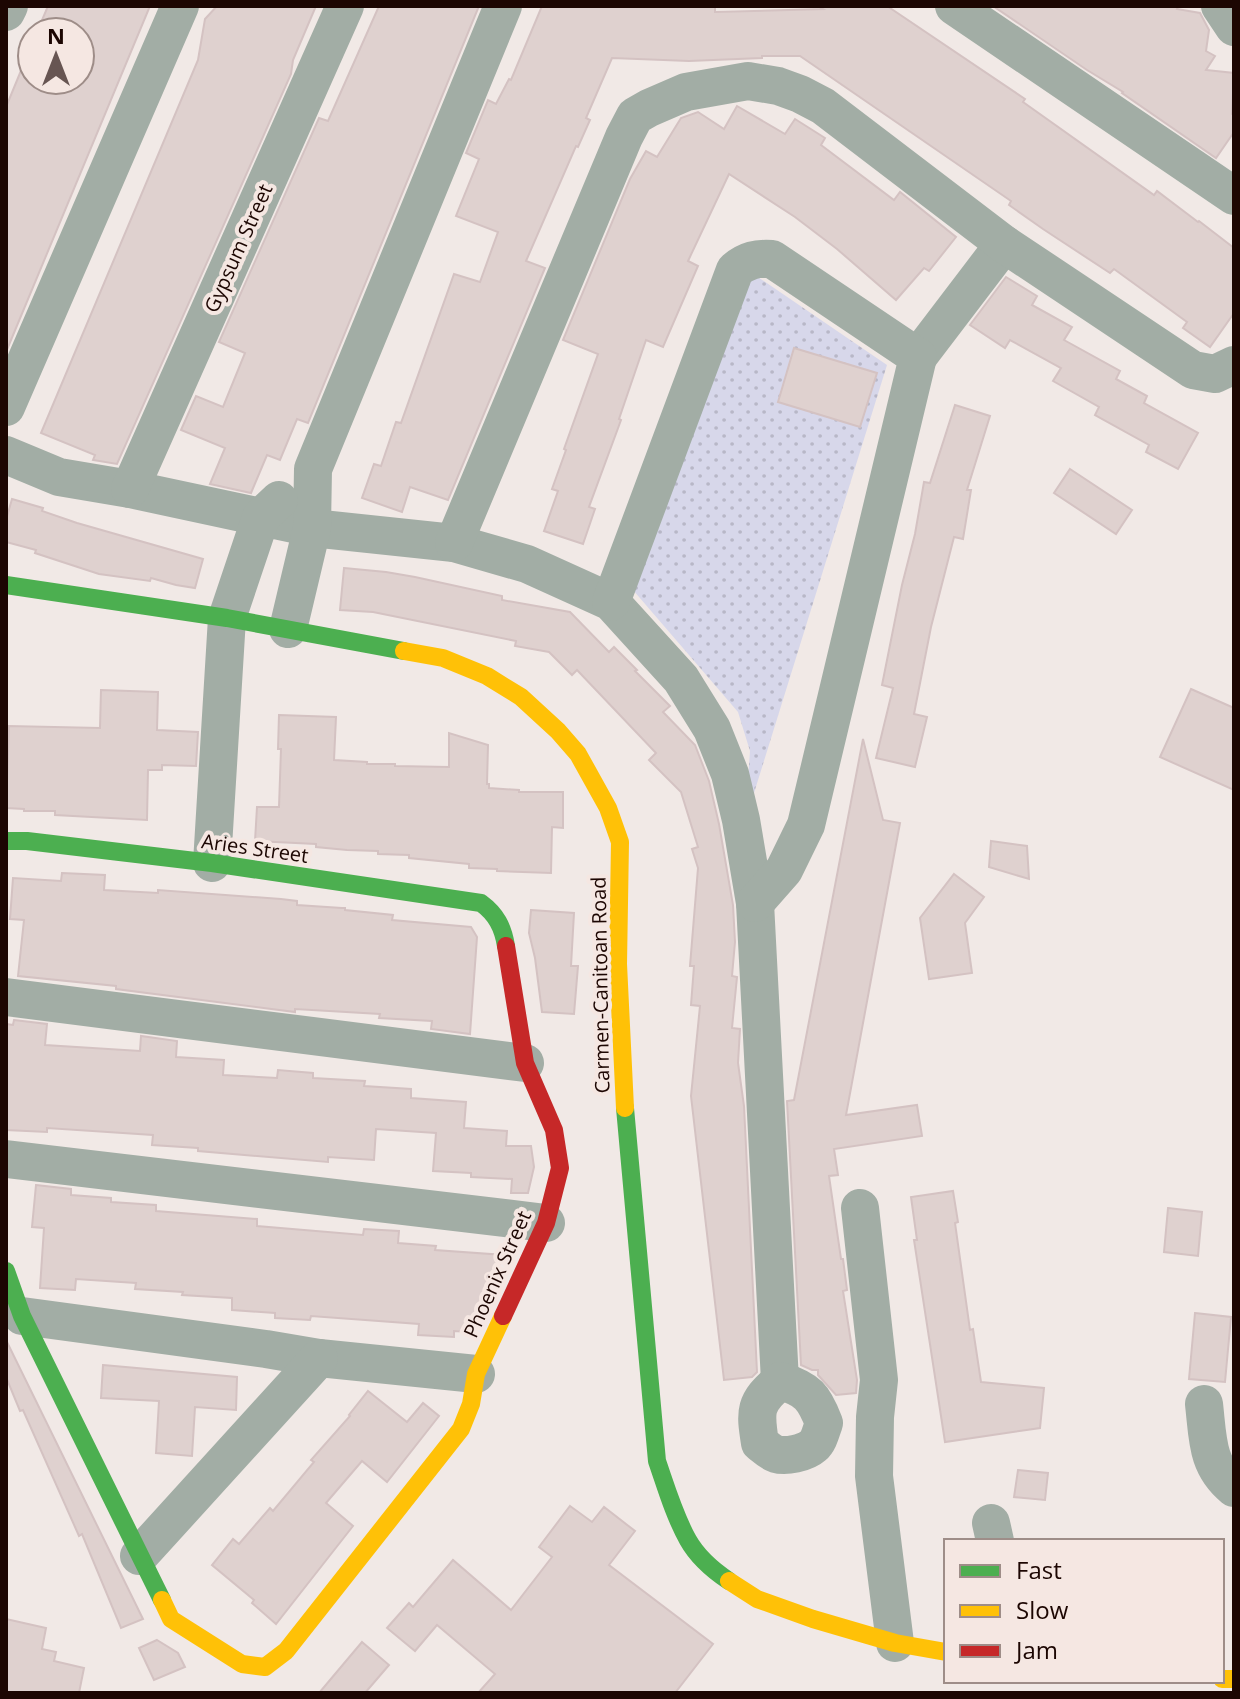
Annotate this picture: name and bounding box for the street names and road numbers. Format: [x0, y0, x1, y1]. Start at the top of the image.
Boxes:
street label: Gypsum Street [198, 179, 278, 317]
street label: Aries Street [200, 827, 310, 869]
street label: Carmen-Canitoan Road [585, 876, 615, 1094]
street label: Phoenix Street [457, 1206, 537, 1342]

